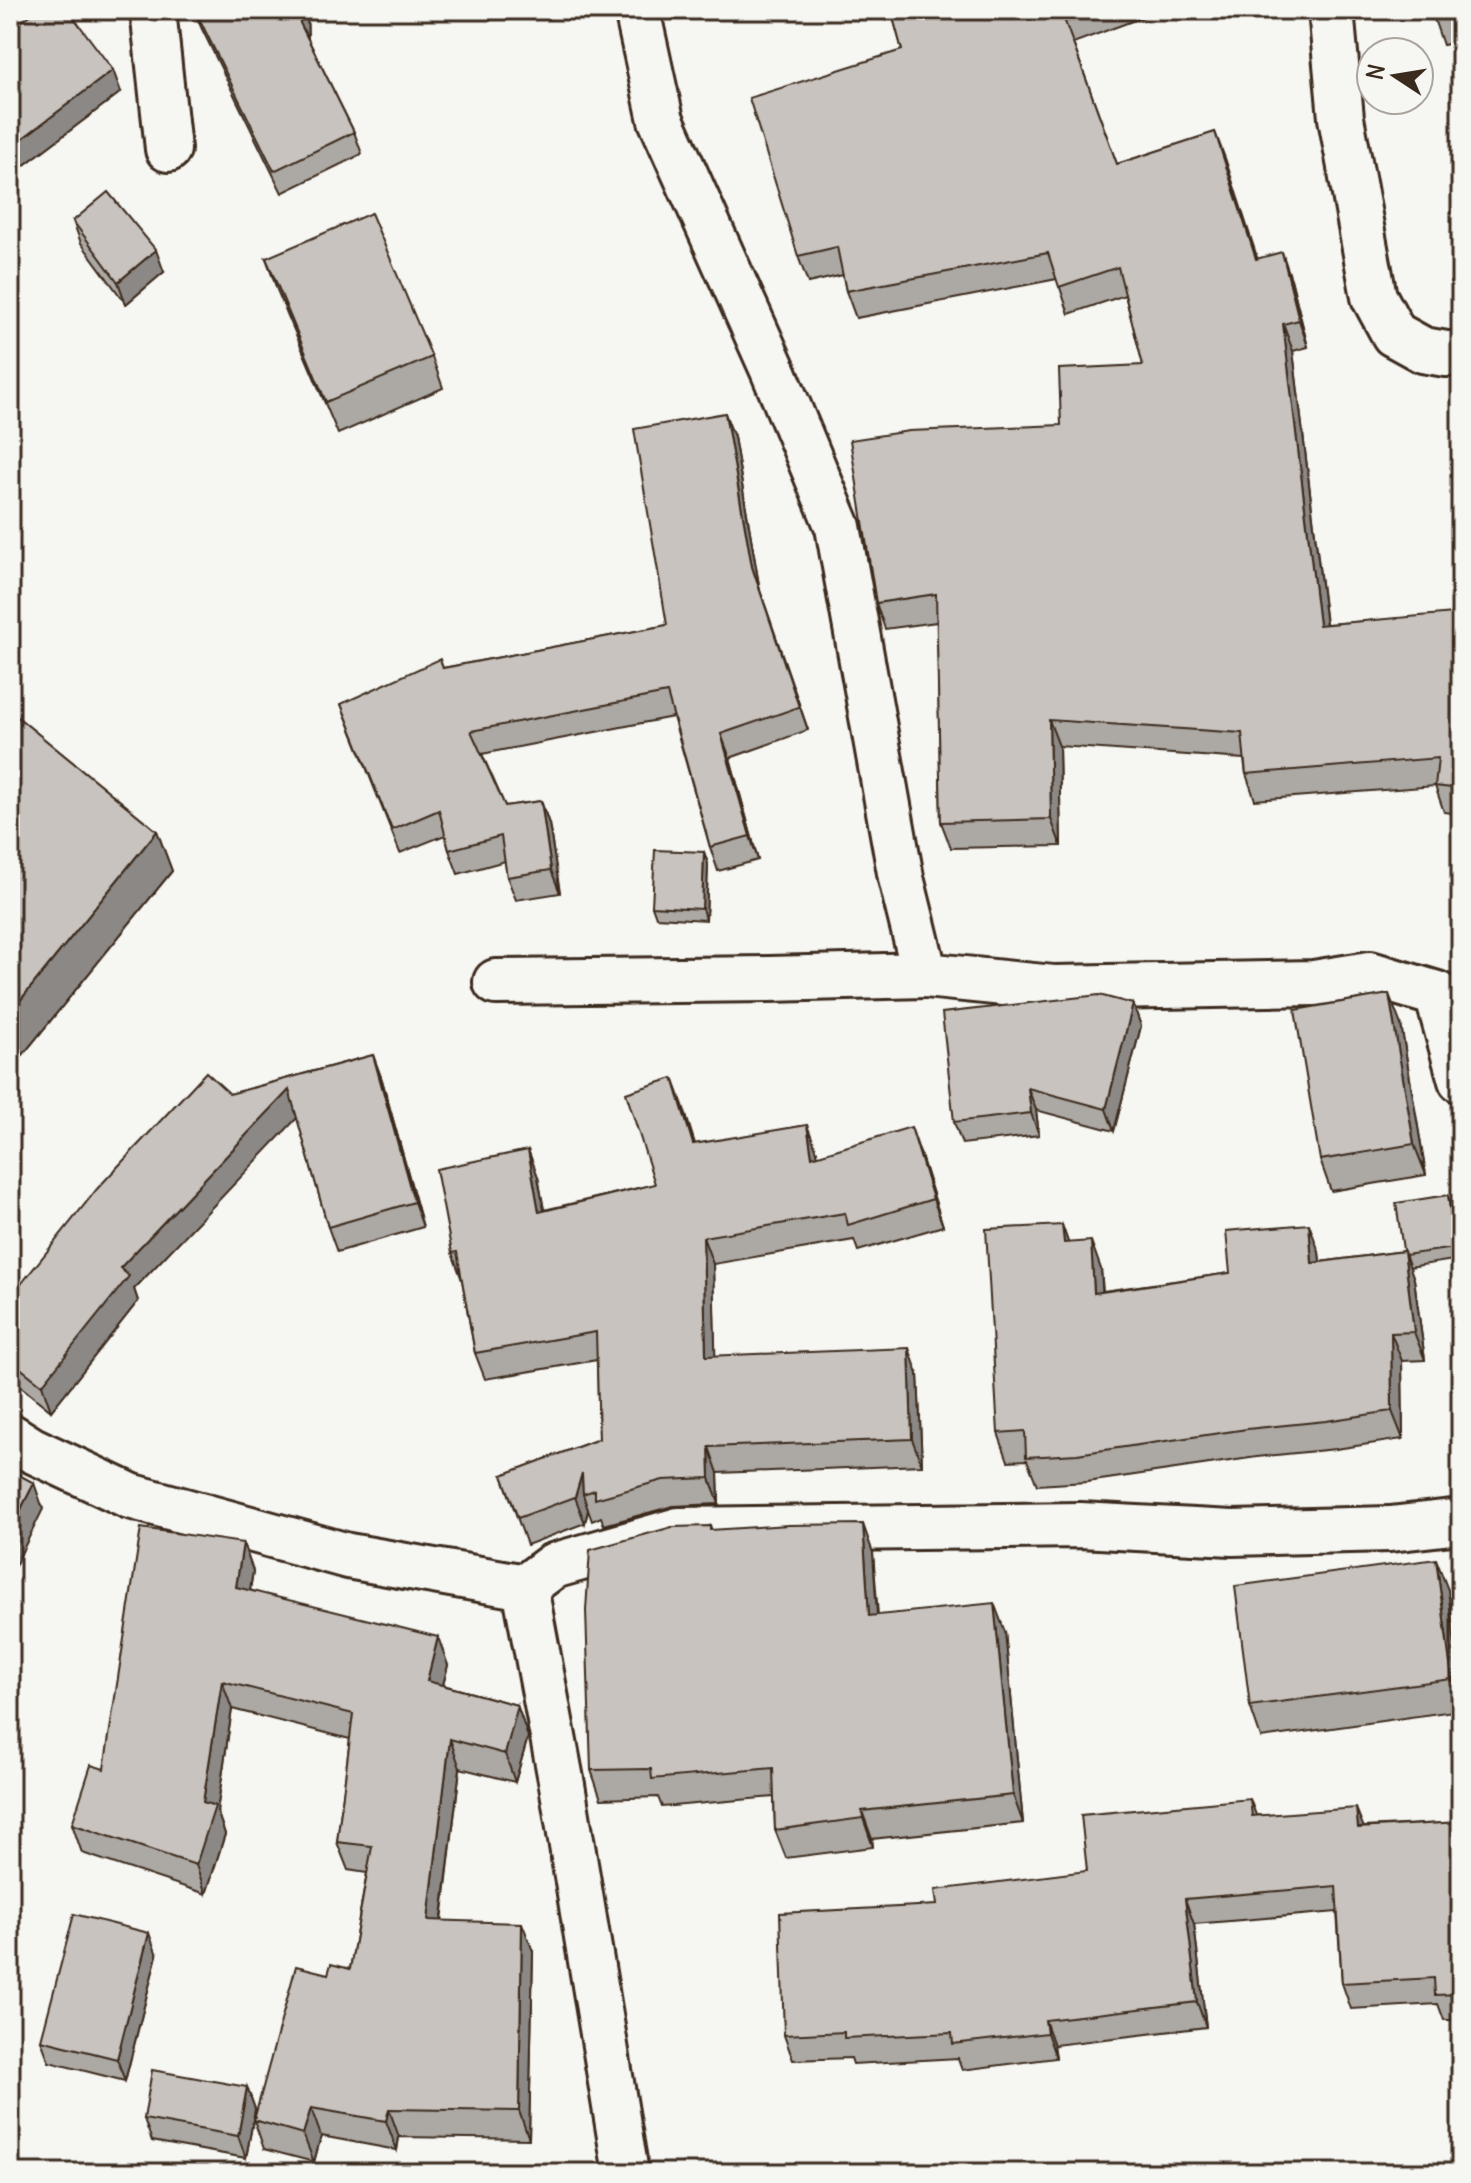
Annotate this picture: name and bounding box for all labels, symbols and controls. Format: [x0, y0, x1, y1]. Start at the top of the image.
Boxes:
north arrow [1355, 36, 1435, 116]
text: N [1360, 61, 1391, 82]

